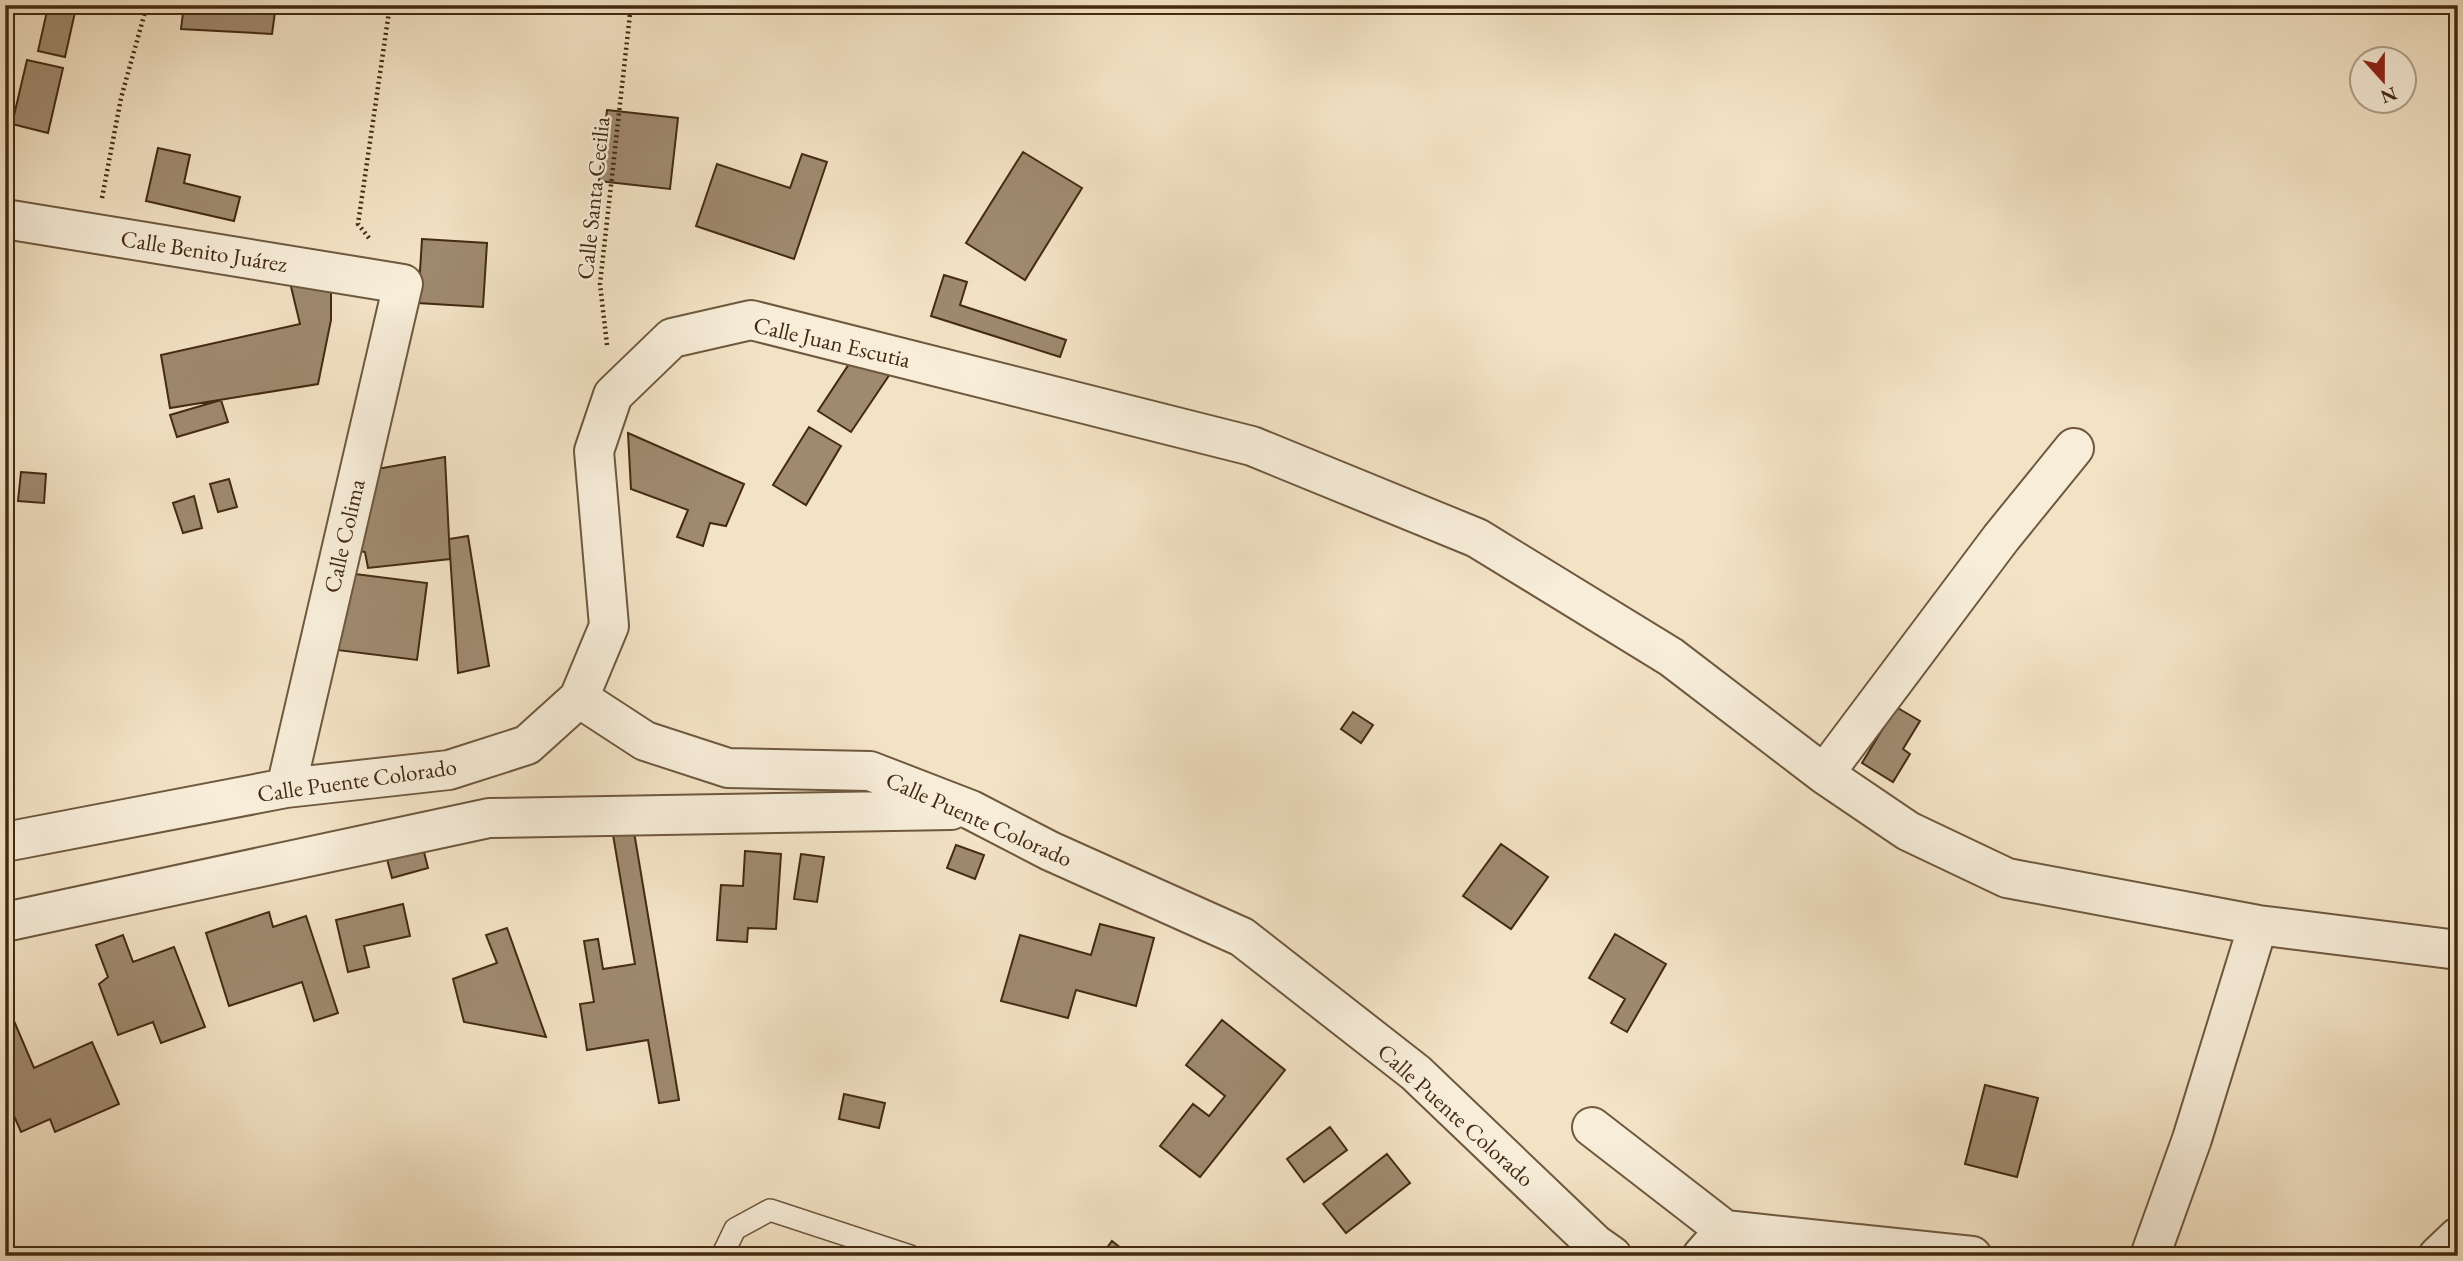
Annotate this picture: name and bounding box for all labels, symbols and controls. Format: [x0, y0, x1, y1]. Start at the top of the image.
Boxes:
north arrow [2348, 46, 2418, 116]
text: N [2377, 81, 2401, 110]
street label: Calle Santa Cecilia [570, 114, 617, 281]
street label: Calle Benito Juárez [119, 223, 290, 279]
street label: Calle Juan Escutia [751, 309, 914, 375]
street label: Calle Colima [316, 475, 372, 596]
street label: Calle Puente Colorado [255, 751, 459, 809]
street label: Calle Puente Colorado [881, 764, 1077, 874]
street label: Calle Puente Colorado [1371, 1037, 1541, 1193]

